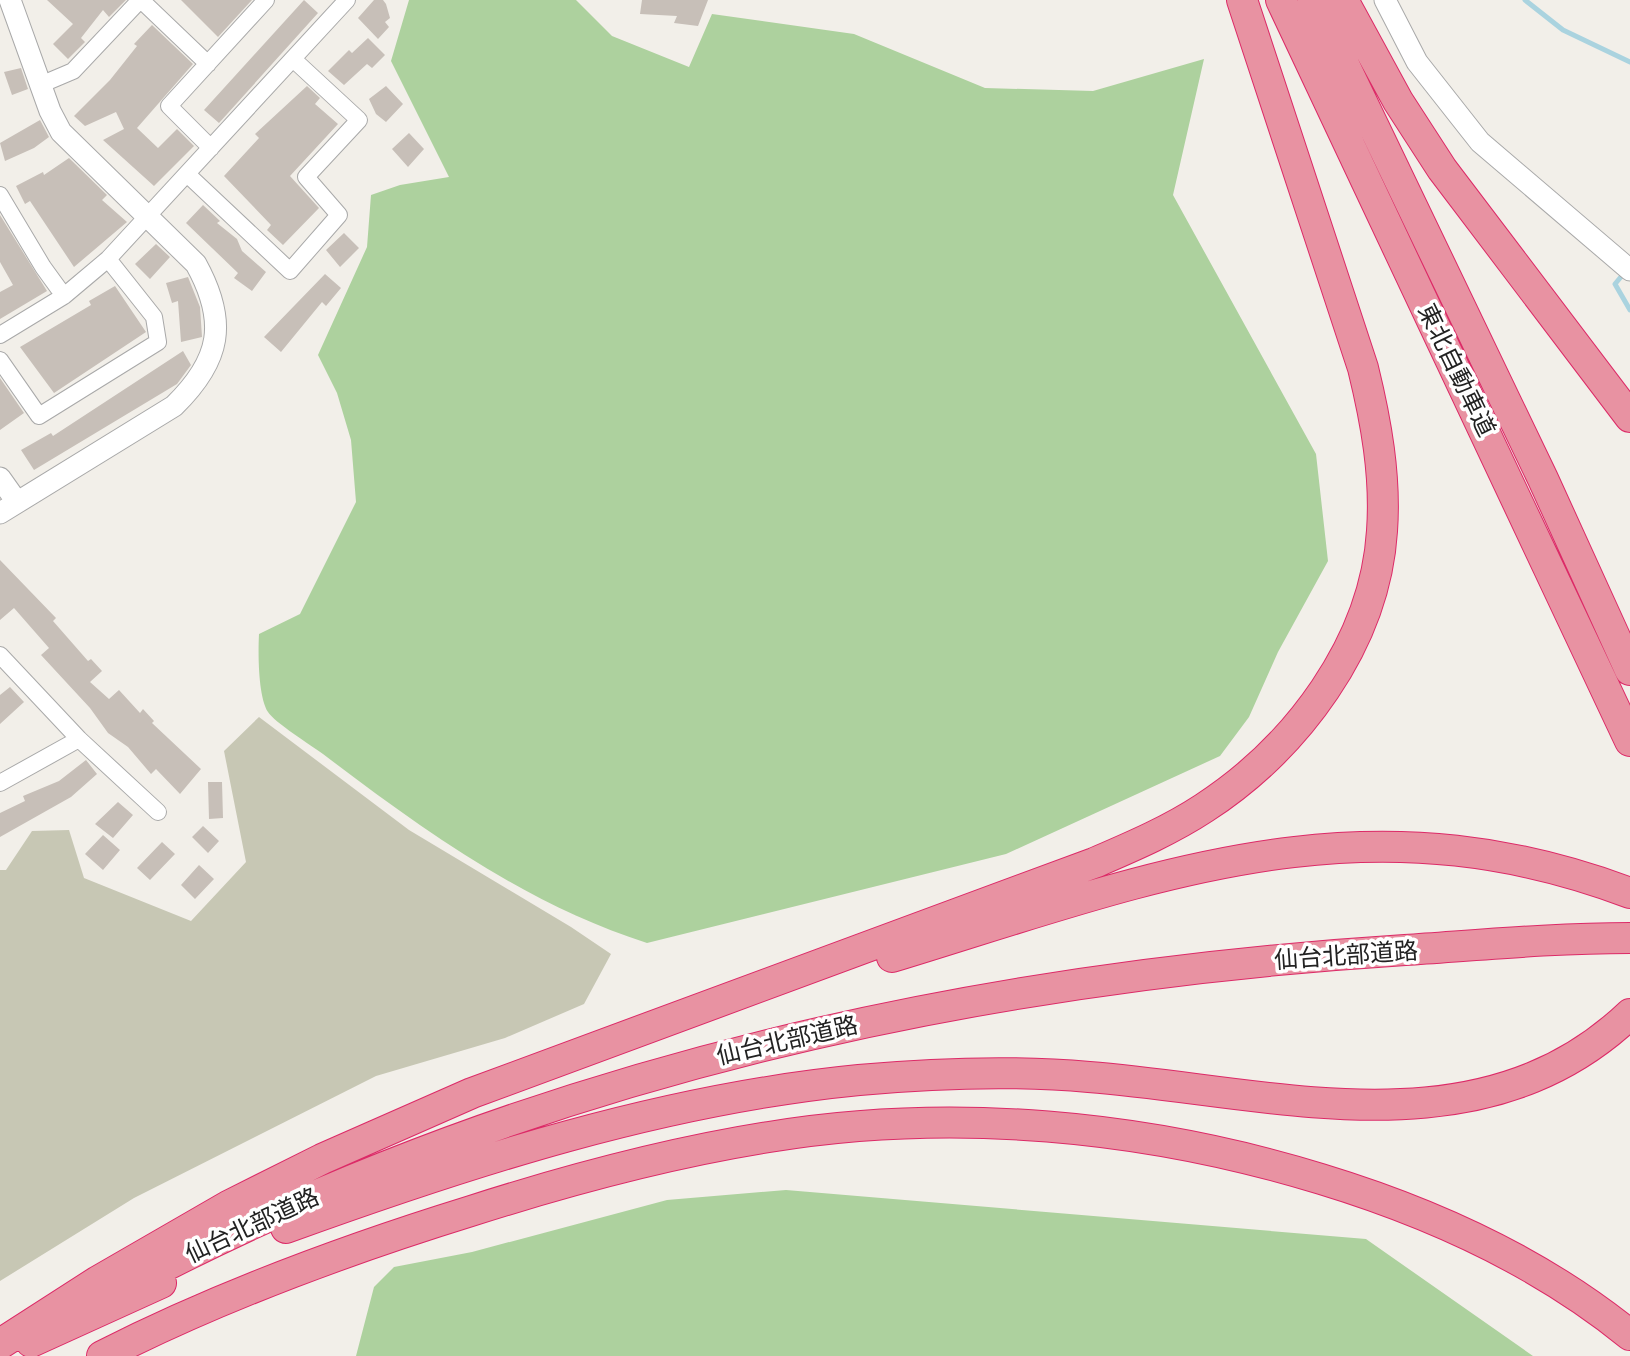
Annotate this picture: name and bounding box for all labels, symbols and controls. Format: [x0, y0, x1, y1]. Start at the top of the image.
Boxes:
street label: 東北自動車道 [1413, 299, 1501, 441]
street label: 仙台北部道路 [1273, 937, 1419, 973]
street label: 仙台北部道路 [714, 1011, 860, 1069]
street label: 仙台北部道路 [181, 1182, 323, 1268]

